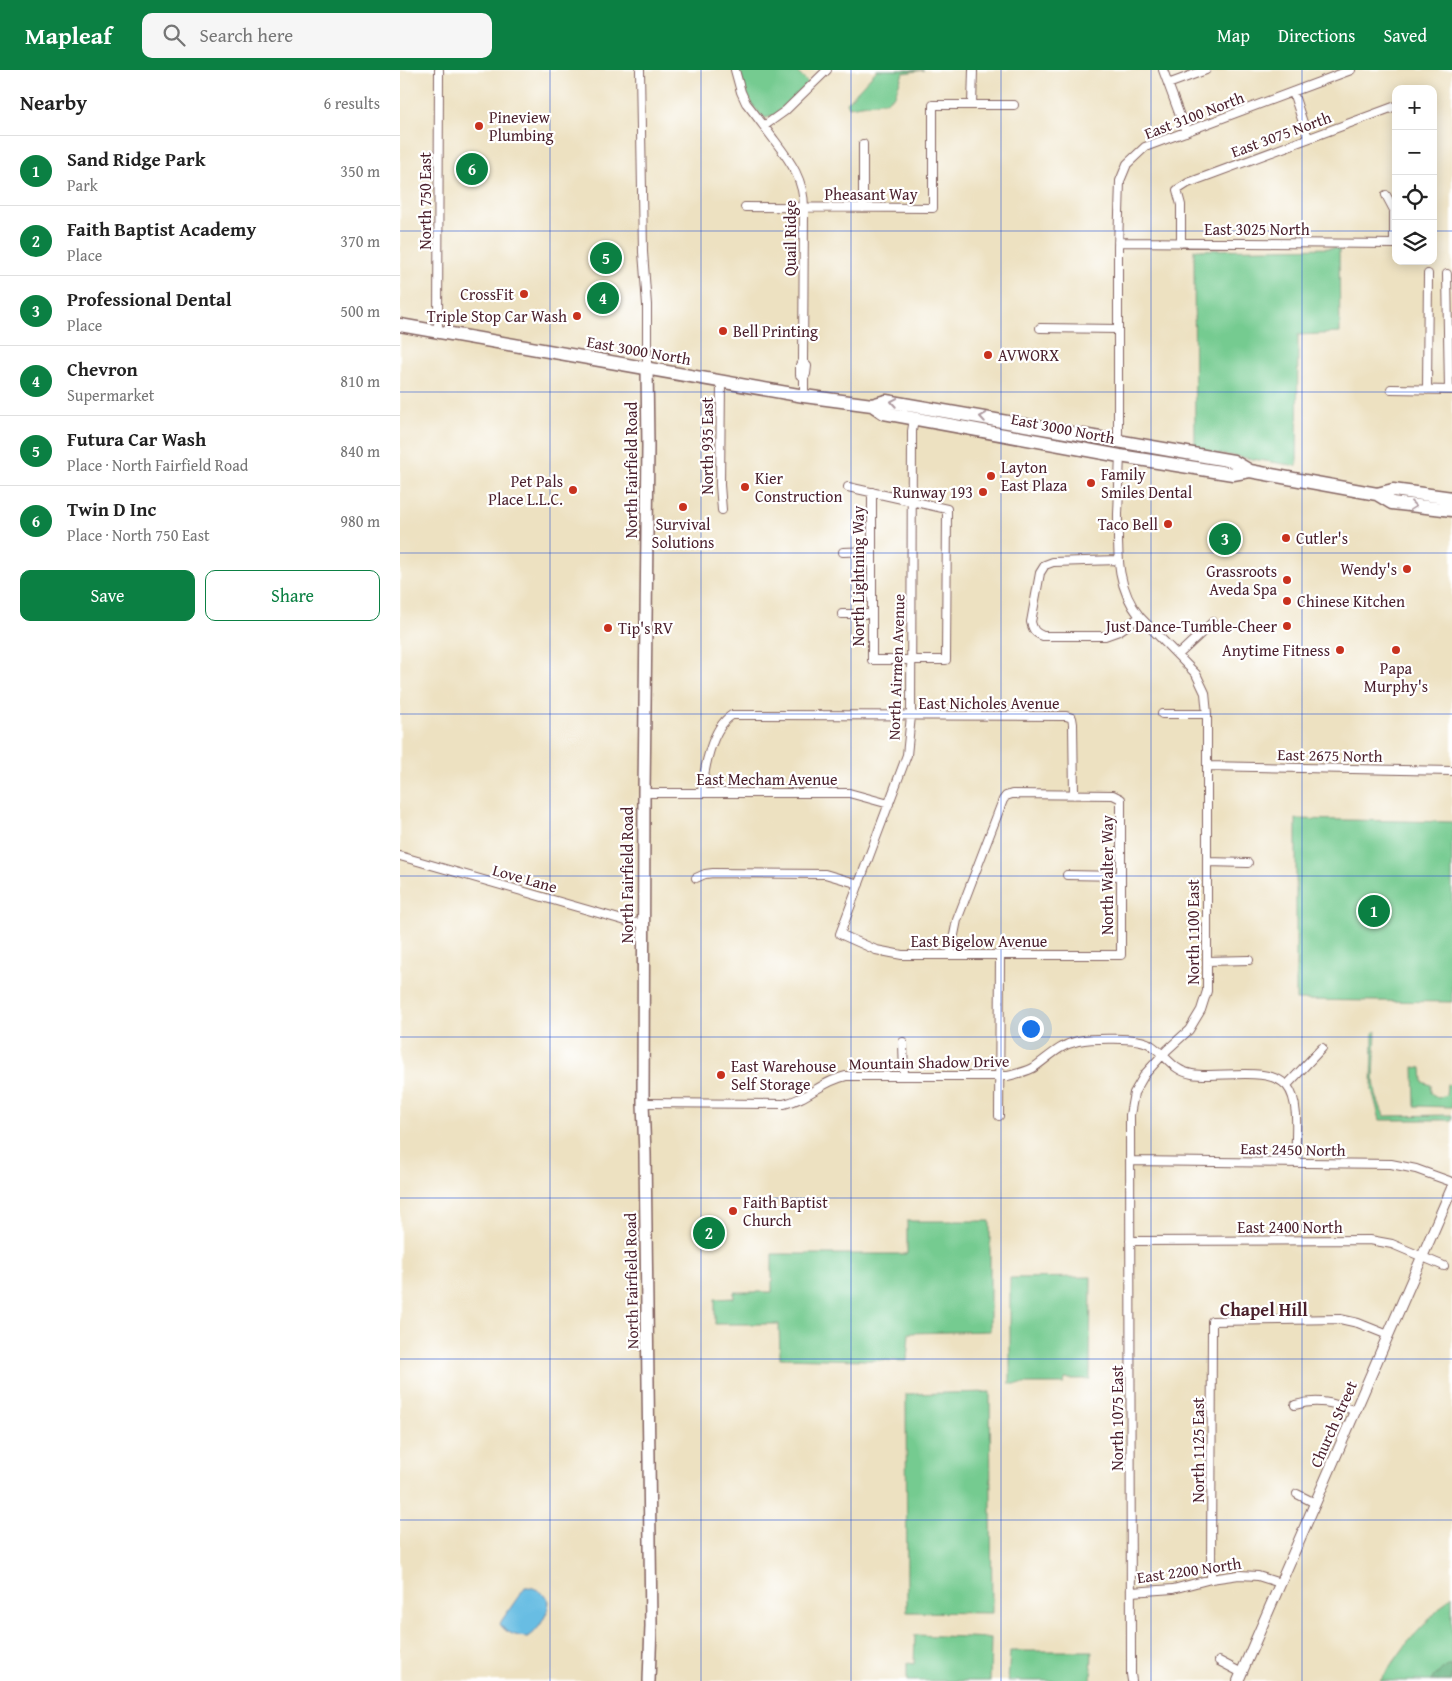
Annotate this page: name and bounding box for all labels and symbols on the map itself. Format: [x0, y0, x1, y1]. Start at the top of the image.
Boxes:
street label: East 3100 North [1141, 85, 1247, 145]
place label: Pineview Plumbing [489, 105, 554, 147]
street label: East 3075 North [1227, 105, 1335, 163]
marker: Pineview Plumbing [473, 120, 485, 132]
pin: 6 [456, 150, 488, 188]
street label: North 750 East [413, 152, 437, 250]
street label: Pheasant Way [824, 182, 918, 206]
street label: Quail Ridge [778, 200, 802, 276]
street label: East 3025 North [1204, 217, 1310, 241]
pin: 5 [590, 239, 622, 277]
pin: 4 [587, 279, 619, 317]
place label: CrossFit [460, 282, 514, 306]
marker: CrossFit [518, 288, 530, 300]
place label: Triple Stop Car Wash [427, 304, 567, 328]
marker: Triple Stop Car Wash [571, 310, 583, 322]
place label: Bell Printing [733, 319, 818, 343]
marker: Bell Printing [717, 325, 729, 337]
street label: East 3000 North [585, 329, 693, 371]
place label: AVWORX [998, 343, 1059, 367]
marker: AVWORX [982, 349, 994, 361]
street label: North 935 East [695, 397, 719, 495]
one-way arrow [890, 398, 899, 408]
street label: North Fairfield Road [619, 401, 643, 538]
street label: East 3000 North [1009, 406, 1117, 450]
one-way arrow [978, 412, 986, 423]
place label: Layton East Plaza [1001, 455, 1068, 497]
place label: Family Smiles Dental [1101, 462, 1193, 504]
place label: Kier Construction [755, 466, 842, 508]
place label: Pet Pals Place L.L.C. [488, 469, 563, 511]
marker: Layton East Plaza [985, 470, 997, 482]
marker: Family Smiles Dental [1085, 477, 1097, 489]
place label: Runway 193 [893, 480, 973, 504]
marker: Kier Construction [739, 481, 751, 493]
marker: Pet Pals Place L.L.C. [567, 484, 579, 496]
marker: Runway 193 [977, 486, 989, 498]
one-way arrow [1410, 500, 1418, 511]
marker: Survival Solutions [677, 501, 689, 513]
street label: North Lightning Way [846, 506, 870, 646]
place label: Survival Solutions [652, 512, 714, 554]
place label: Taco Bell [1098, 512, 1159, 536]
marker: Taco Bell [1162, 518, 1174, 530]
pin: 3 [1209, 520, 1241, 558]
place label: Cutler's [1296, 526, 1348, 550]
marker: Cutler's [1280, 532, 1292, 544]
place label: Wendy's [1341, 557, 1397, 581]
place label: Grassroots Aveda Spa [1206, 559, 1277, 601]
marker: Wendy's [1401, 563, 1413, 575]
marker: Grassroots Aveda Spa [1281, 574, 1293, 586]
place label: Chinese Kitchen [1297, 589, 1405, 613]
street label: North Airmen Avenue [881, 593, 911, 741]
marker: Chinese Kitchen [1281, 595, 1293, 607]
place label: Just Dance-Tumble-Cheer [1104, 614, 1277, 638]
place label: Tip's RV [618, 616, 674, 640]
marker: Just Dance-Tumble-Cheer [1281, 620, 1293, 632]
marker: Tip's RV [602, 622, 614, 634]
place label: Anytime Fitness [1222, 638, 1330, 662]
marker: Anytime Fitness [1334, 644, 1346, 656]
marker: Papa Murphy's [1390, 644, 1402, 656]
place label: Papa Murphy's [1364, 656, 1428, 698]
street label: East Nicholes Avenue [918, 691, 1060, 715]
street label: East 2675 North [1277, 742, 1383, 768]
street label: East Mecham Avenue [697, 767, 837, 791]
street label: North Fairfield Road [615, 806, 639, 943]
street label: North Walter Way [1095, 815, 1119, 935]
street label: Love Lane [490, 857, 560, 899]
street label: North 1100 East [1181, 879, 1205, 985]
pin: 1 [1358, 892, 1390, 930]
street label: East Bigelow Avenue [911, 929, 1047, 953]
your location [1018, 1016, 1044, 1042]
street label: Mountain Shadow Drive [848, 1049, 1010, 1075]
place label: East Warehouse Self Storage [731, 1054, 836, 1096]
marker: East Warehouse Self Storage [715, 1069, 727, 1081]
street label: East 2450 North [1240, 1136, 1346, 1162]
place label: Faith Baptist Church [743, 1190, 828, 1232]
marker: Faith Baptist Church [727, 1205, 739, 1217]
street label: North Fairfield Road [618, 1212, 644, 1349]
pin: 2 [693, 1214, 725, 1252]
street label: East 2400 North [1237, 1215, 1343, 1239]
district label: Chapel Hill [1220, 1296, 1308, 1323]
street label: North 1075 East [1105, 1365, 1129, 1471]
street label: Church Street [1303, 1377, 1363, 1471]
street label: North 1125 East [1186, 1397, 1210, 1503]
street label: East 2200 North [1135, 1551, 1243, 1589]

